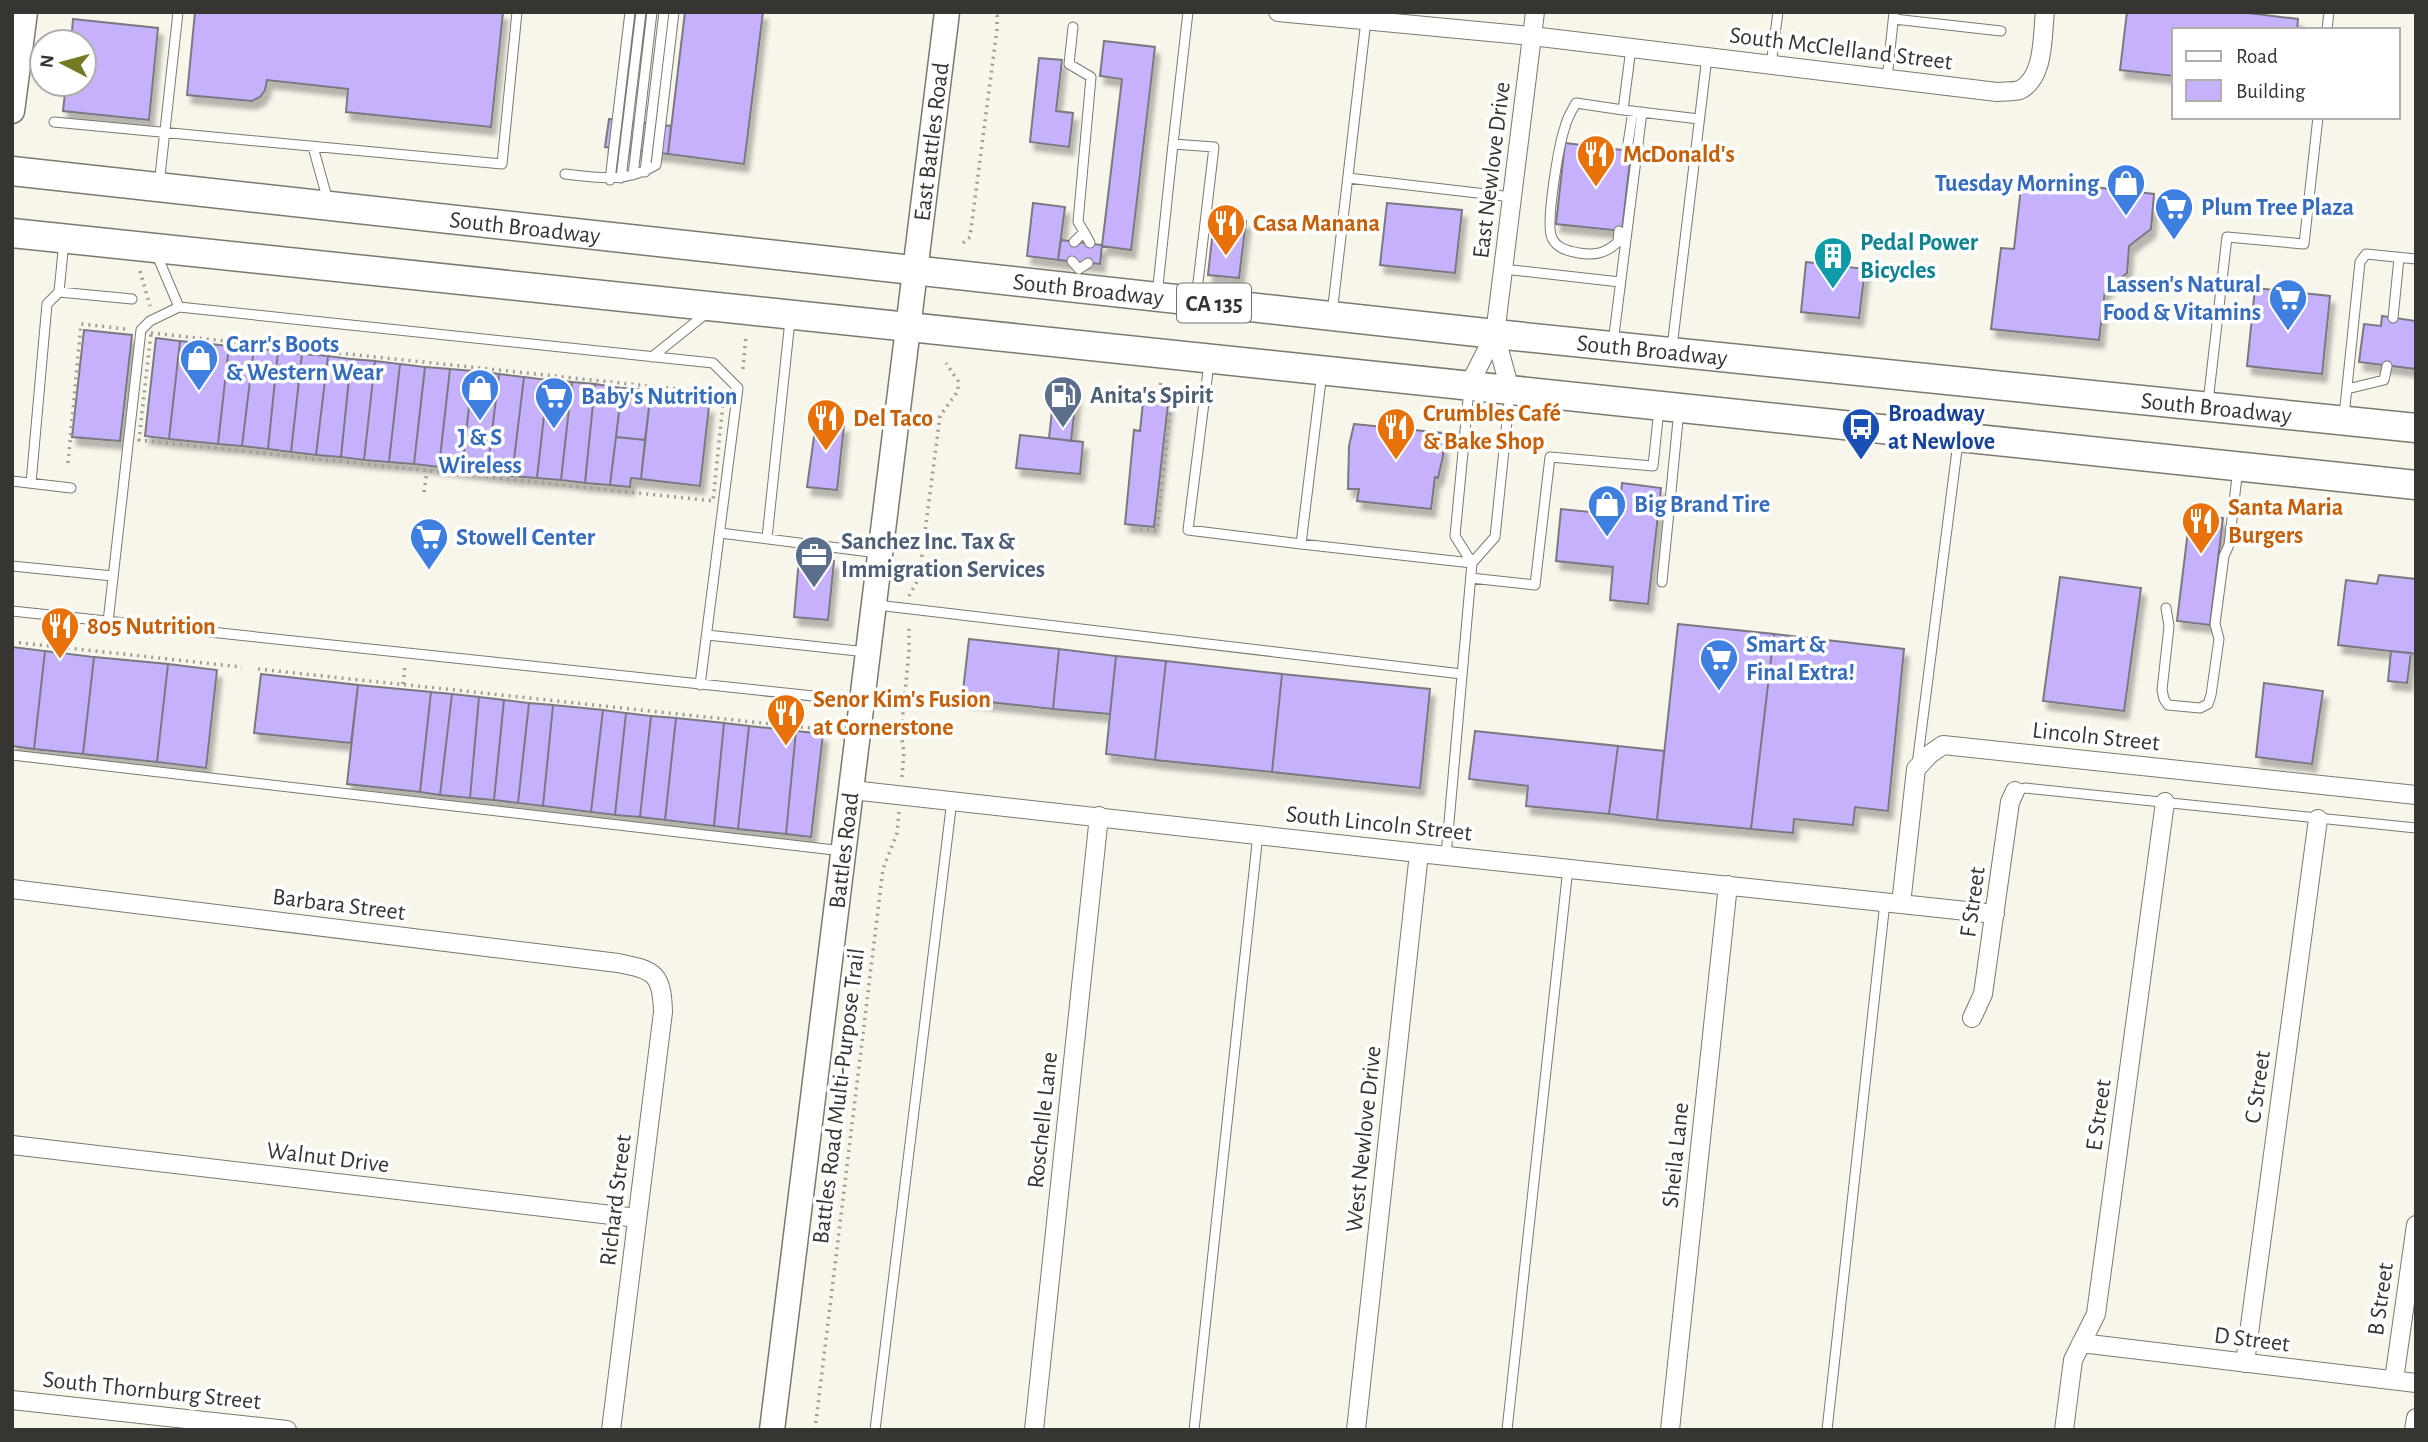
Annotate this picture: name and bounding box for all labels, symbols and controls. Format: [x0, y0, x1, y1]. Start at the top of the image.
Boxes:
street label: South McClelland Street [1728, 23, 1954, 75]
north arrow [28, 28, 98, 98]
legend [2172, 28, 2400, 119]
text: Road [2236, 46, 2278, 67]
text: N [37, 54, 58, 69]
street label: East Battles Road [910, 61, 954, 223]
street label: East Newlove Drive [1469, 80, 1515, 260]
text: Building [2236, 81, 2306, 102]
restaurant icon: McDonald's [1575, 133, 1617, 188]
place label: McDonald's [1623, 143, 1735, 167]
shop icon: Tuesday Morning [2105, 162, 2147, 217]
place label: Tuesday Morning [1935, 172, 2100, 196]
supermarket icon: Plum Tree Plaza [2153, 186, 2195, 241]
place label: Plum Tree Plaza [2201, 196, 2354, 220]
restaurant icon: Casa Manana [1205, 202, 1247, 257]
street label: South Broadway [448, 208, 601, 249]
place label: Casa Manana [1253, 212, 1380, 236]
place label: Pedal Power Bicycles [1860, 231, 1979, 283]
building icon: Pedal Power Bicycles [1812, 235, 1854, 290]
street label: South Broadway [1012, 270, 1165, 311]
place label: Lassen's Natural Food & Vitamins [2103, 273, 2261, 325]
supermarket icon: Lassen's Natural Food & Vitamins [2267, 277, 2309, 332]
road number: CA 135 [1177, 284, 1251, 322]
street label: South Broadway [1576, 331, 1729, 371]
place label: Carr's Boots & Western Wear [226, 333, 384, 385]
shop icon: Carr's Boots & Western Wear [178, 337, 220, 392]
shop icon: J & S Wireless [459, 367, 501, 422]
fuel station icon: Anita's Spirit [1042, 374, 1084, 429]
supermarket icon: Baby's Nutrition [533, 375, 575, 430]
place label: Anita's Spirit [1090, 384, 1213, 408]
place label: Baby's Nutrition [581, 385, 738, 409]
street label: South Broadway [2140, 389, 2293, 428]
restaurant icon: Del Taco [805, 397, 847, 452]
place label: Crumbles Café & Bake Shop [1423, 402, 1561, 454]
place label: Broadway at Newlove [1888, 402, 1995, 454]
restaurant icon: Crumbles Café & Bake Shop [1375, 406, 1417, 461]
bus stop icon: Broadway at Newlove [1840, 406, 1882, 461]
place label: Del Taco [853, 407, 933, 431]
place label: J & S Wireless [438, 426, 522, 478]
shop icon: Big Brand Tire [1586, 483, 1628, 538]
place label: Big Brand Tire [1634, 493, 1770, 517]
place label: Santa Maria Burgers [2228, 496, 2343, 548]
restaurant icon: Santa Maria Burgers [2180, 500, 2222, 555]
supermarket icon: Stowell Center [408, 516, 450, 571]
place label: Stowell Center [456, 526, 596, 550]
place label: Sanchez Inc. Tax & Immigration Services [841, 530, 1045, 582]
office icon: Sanchez Inc. Tax & Immigration Services [793, 534, 835, 589]
restaurant icon: 805 Nutrition [39, 605, 81, 660]
place label: 805 Nutrition [87, 615, 216, 639]
place label: Smart & Final Extra! [1746, 633, 1855, 685]
supermarket icon: Smart & Final Extra! [1698, 637, 1740, 692]
place label: Senor Kim's Fusion at Cornerstone [813, 688, 991, 740]
restaurant icon: Senor Kim's Fusion at Cornerstone [765, 692, 807, 747]
street label: Lincoln Street [2031, 718, 2161, 756]
street label: Battles Road [825, 791, 864, 910]
street label: South Lincoln Street [1285, 802, 1473, 846]
street label: F Street [1956, 865, 1990, 939]
street label: Barbara Street [271, 885, 407, 925]
street label: Battles Road Multi-Purpose Trail [809, 947, 869, 1245]
street label: West Newlove Drive [1342, 1045, 1386, 1233]
street label: C Street [2241, 1049, 2275, 1125]
street label: Roschelle Lane [1024, 1051, 1062, 1190]
street label: E Street [2082, 1077, 2116, 1152]
street label: Sheila Lane [1659, 1101, 1693, 1209]
street label: Richard Street [596, 1133, 636, 1267]
street label: Walnut Drive [265, 1139, 391, 1177]
street label: B Street [2364, 1261, 2398, 1337]
street label: D Street [2213, 1323, 2291, 1357]
street label: South Thornburg Street [42, 1368, 262, 1414]

